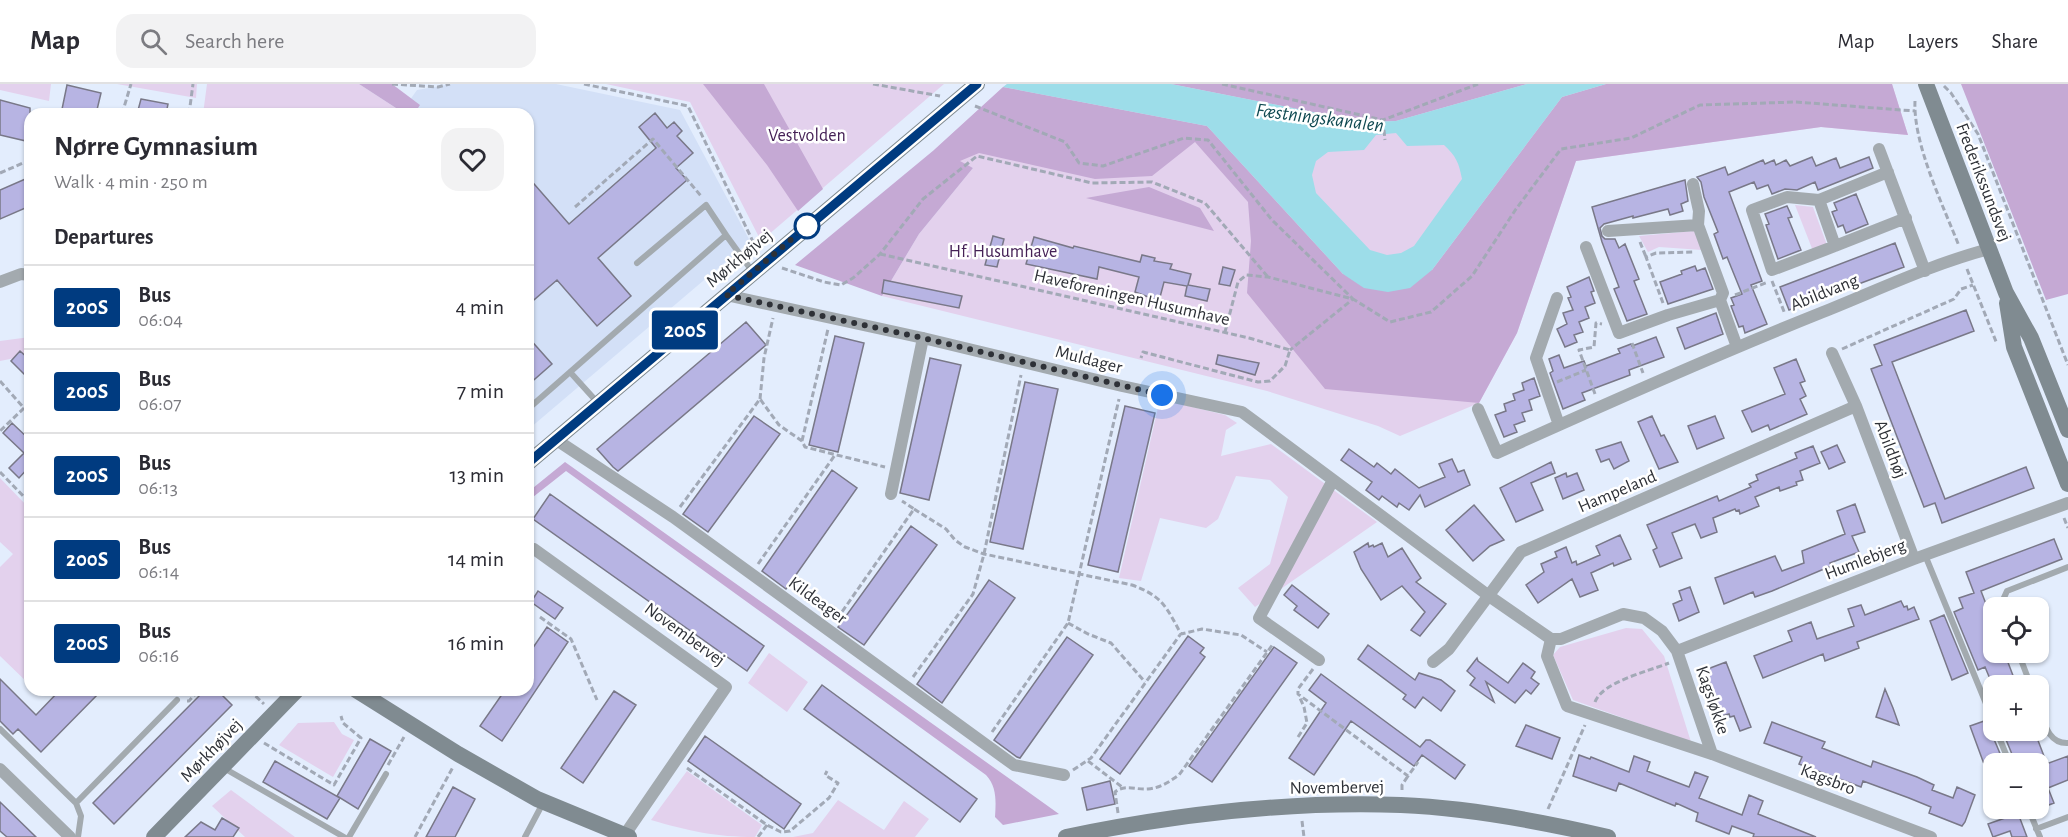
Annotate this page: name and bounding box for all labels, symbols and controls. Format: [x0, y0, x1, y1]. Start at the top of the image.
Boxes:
search box [116, 14, 536, 68]
icon: search [137, 25, 170, 58]
text: Map [30, 27, 80, 55]
text: Search here [185, 30, 284, 52]
text: Map [1838, 31, 1874, 52]
text: Layers [1907, 31, 1958, 52]
text: Share [1991, 31, 2038, 52]
water label: Fæstningskanalen [1255, 100, 1385, 136]
street label: Frederikssundsvej [1952, 121, 2014, 244]
park label: Vestvolden [768, 127, 846, 145]
button: heart [441, 128, 504, 191]
text: Nørre Gymnasium [54, 133, 258, 161]
text: Walk · 4 min · 250 m [54, 172, 208, 192]
unlabelled marker [794, 213, 820, 239]
text: Departures [54, 226, 154, 248]
street label: Mørkhøjvej [703, 226, 776, 291]
park label: Hf. Husumhave [949, 243, 1057, 261]
street label: Haveforeningen Husumhave [1032, 267, 1231, 329]
street label: Abildvang [1788, 271, 1861, 315]
text: Bus [138, 284, 171, 306]
text: 4 min [456, 296, 504, 318]
text: 200S [66, 297, 108, 318]
text: 06:04 [138, 310, 183, 330]
line badge: 200S [643, 310, 727, 350]
text: 200S [664, 320, 706, 341]
street label: Muldager [1054, 343, 1124, 377]
text: Bus [138, 368, 171, 390]
text: 7 min [457, 380, 504, 402]
your location [1147, 380, 1177, 410]
text: 200S [66, 381, 108, 402]
text: 06:07 [138, 394, 182, 414]
street label: Abildhøj [1871, 418, 1909, 481]
text: Bus [138, 452, 171, 474]
text: 13 min [449, 464, 504, 486]
text: 200S [66, 465, 108, 486]
street label: Hampeland [1576, 467, 1659, 516]
text: 06:13 [138, 478, 178, 498]
text: Bus [138, 536, 171, 558]
street label: Humlebjerg [1822, 536, 1909, 584]
text: 14 min [448, 548, 504, 570]
text: 200S [66, 549, 108, 570]
text: 06:14 [138, 562, 179, 582]
street label: Kildeager [785, 574, 850, 628]
map controls [1983, 597, 2049, 819]
button: locate [1983, 597, 2049, 663]
street label: Novembervej [641, 600, 728, 670]
text: Bus [138, 620, 171, 642]
text: 16 min [448, 632, 504, 654]
text: 200S [66, 633, 108, 654]
text: 06:16 [138, 646, 179, 666]
street label: Kagsløkke [1692, 664, 1732, 737]
button: + [1983, 675, 2049, 741]
street label: Mørkhøjvej [177, 716, 246, 786]
button: − [1983, 753, 2049, 819]
street label: Kagsbro [1798, 761, 1858, 799]
street label: Novembervej [1290, 778, 1384, 798]

